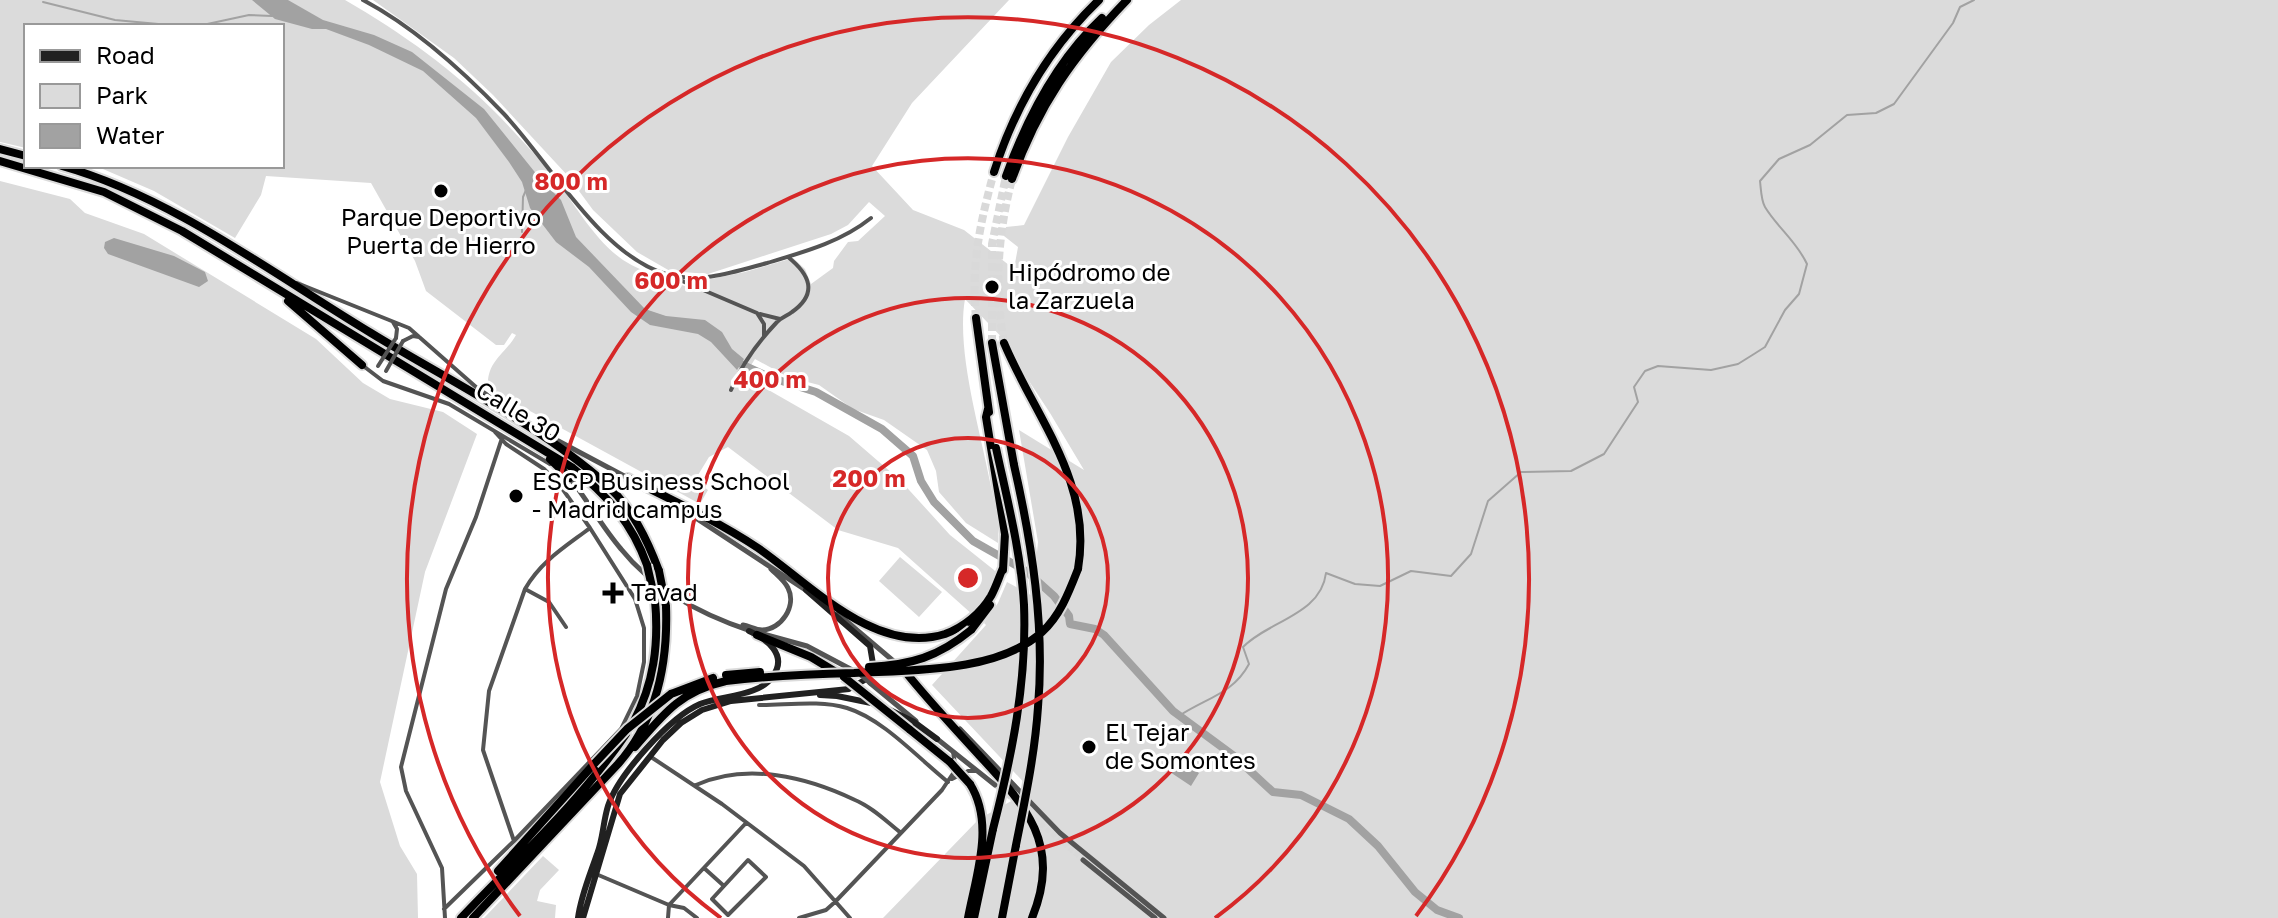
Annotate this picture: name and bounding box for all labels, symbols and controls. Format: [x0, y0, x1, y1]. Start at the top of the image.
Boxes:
legend [24, 24, 284, 168]
text: Road [96, 40, 155, 69]
text: Park [96, 80, 148, 109]
text: Water [96, 120, 164, 149]
text: 800 m [534, 166, 608, 195]
marker: Parque Deportivo Puerta de Hierro [432, 182, 450, 200]
place label: Parque Deportivo Puerta de Hierro [341, 202, 541, 259]
place label: Hipódromo de la Zarzuela [1008, 257, 1170, 314]
text: 600 m [634, 265, 708, 294]
marker: Hipódromo de la Zarzuela [983, 278, 1001, 296]
text: 400 m [733, 364, 807, 393]
street label: Calle 30 [471, 374, 566, 447]
text: 200 m [833, 463, 905, 492]
place label: ESCP Business School - Madrid campus [532, 466, 790, 523]
marker: ESCP Business School - Madrid campus [507, 487, 525, 505]
centre of rings [954, 564, 982, 592]
place label: Tavad [631, 577, 698, 606]
marker: Tavad [602, 582, 624, 604]
place label: El Tejar de Somontes [1105, 717, 1256, 774]
marker: El Tejar de Somontes [1080, 738, 1098, 756]

